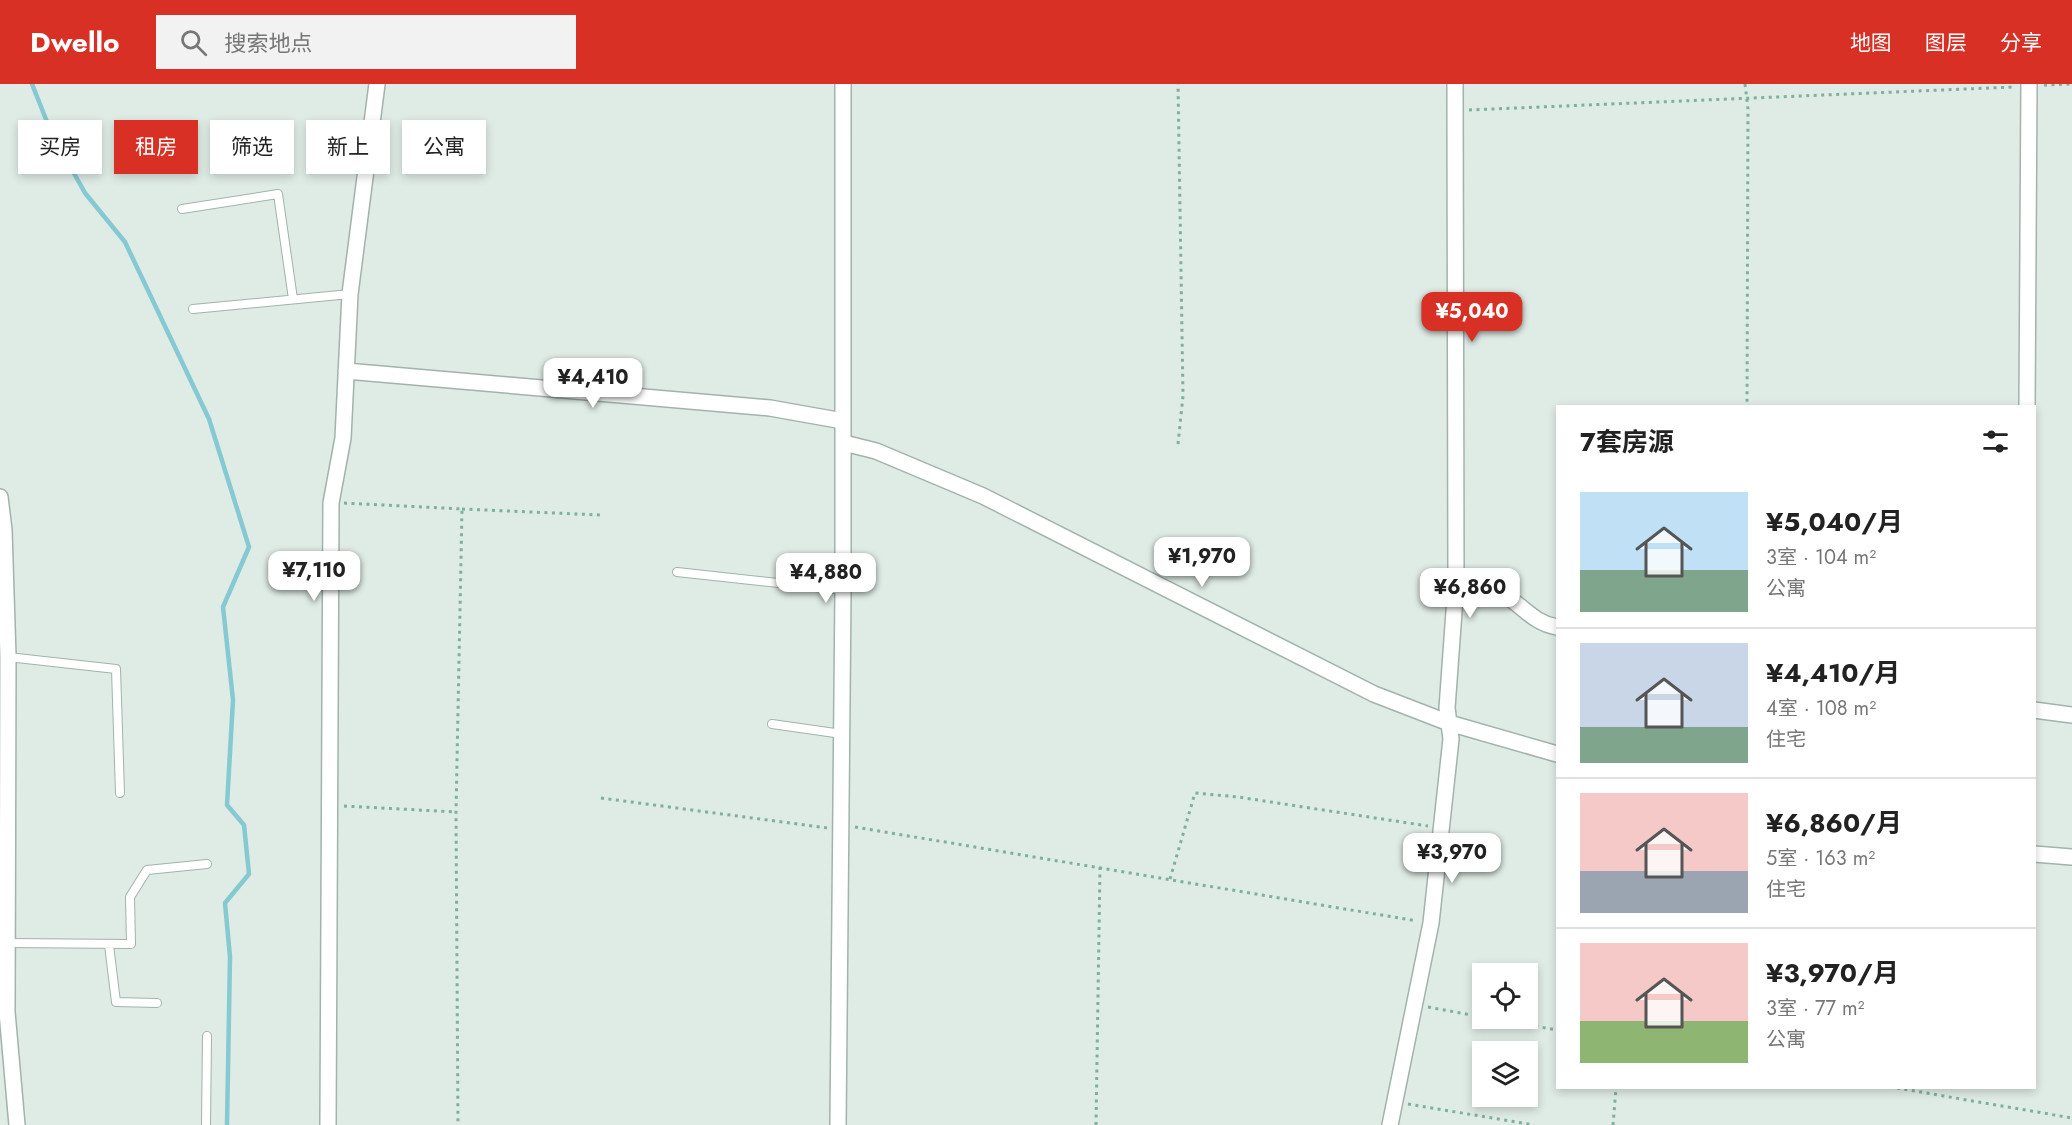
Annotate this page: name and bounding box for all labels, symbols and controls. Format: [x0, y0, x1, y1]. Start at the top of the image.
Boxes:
search box [156, 15, 576, 69]
text: Dwello [30, 22, 120, 63]
icon: search [177, 26, 210, 59]
text: 搜索地点 [225, 27, 313, 59]
text: 地图 [1850, 28, 1892, 58]
text: 图层 [1925, 28, 1967, 58]
text: 分享 [2000, 28, 2042, 58]
chip: 买房 [18, 120, 102, 174]
chip: 租房 [114, 120, 198, 174]
chip: 筛选 [210, 120, 294, 174]
chip: 新上 [306, 120, 390, 174]
chip: 公寓 [402, 120, 486, 174]
pin: ¥5,040 [1423, 292, 1521, 343]
text: ¥5,040 [1435, 297, 1509, 326]
pin: ¥4,410 [544, 358, 642, 409]
text: ¥4,410 [557, 363, 629, 392]
text: 7套房源 [1580, 423, 1674, 461]
icon: filters [1979, 425, 2012, 458]
text: ¥5,040/月 [1766, 503, 1903, 541]
icon: home [1628, 516, 1700, 588]
pin: ¥1,970 [1153, 537, 1251, 588]
text: ¥1,970 [1168, 542, 1236, 571]
text: 3室 · 104 m² [1766, 543, 1876, 572]
pin: ¥7,110 [265, 551, 363, 602]
pin: ¥4,880 [777, 553, 875, 604]
text: ¥7,110 [282, 556, 346, 585]
text: ¥4,880 [790, 558, 862, 587]
pin: ¥6,860 [1421, 568, 1519, 619]
text: ¥6,860 [1434, 573, 1506, 602]
text: 公寓 [1766, 574, 1806, 603]
text: ¥4,410/月 [1766, 654, 1900, 692]
icon: home [1628, 667, 1700, 739]
text: 4室 · 108 m² [1766, 694, 1876, 723]
text: 住宅 [1766, 725, 1806, 754]
text: ¥6,860/月 [1766, 804, 1902, 842]
icon: home [1628, 817, 1700, 889]
pin: ¥3,970 [1403, 833, 1501, 884]
text: ¥3,970 [1417, 838, 1487, 867]
text: 5室 · 163 m² [1766, 844, 1875, 873]
text: 住宅 [1766, 875, 1806, 904]
text: ¥3,970/月 [1766, 954, 1899, 992]
map controls [1472, 963, 1538, 1107]
button: locate [1472, 963, 1538, 1029]
icon: home [1628, 967, 1700, 1039]
text: 3室 · 77 m² [1766, 994, 1864, 1023]
text: 公寓 [1766, 1025, 1806, 1054]
button: layers [1472, 1041, 1538, 1107]

